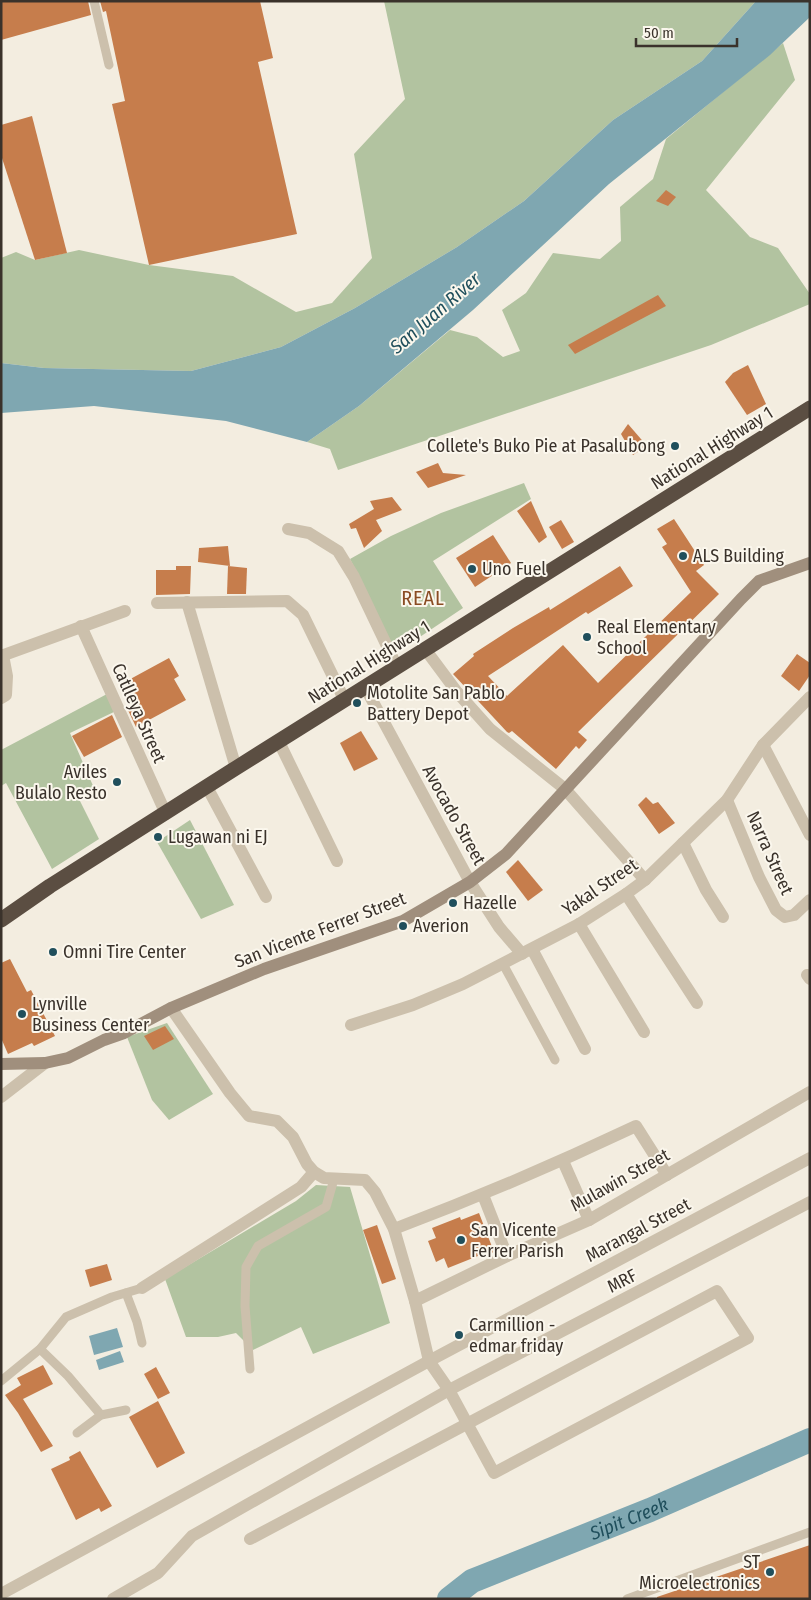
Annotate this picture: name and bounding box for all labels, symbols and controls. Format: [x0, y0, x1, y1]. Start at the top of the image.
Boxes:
scale bar [636, 15, 737, 47]
text: 50 m [644, 24, 674, 42]
water label: San Juan River [385, 267, 486, 359]
street label: National Highway 1 [647, 402, 777, 494]
place label: Collete's Buko Pie at Pasalubong [427, 435, 666, 457]
marker: Collete's Buko Pie at Pasalubong [669, 440, 681, 452]
place label: ALS Building [693, 545, 784, 567]
marker: ALS Building [677, 550, 689, 562]
place label: Uno Fuel [482, 558, 546, 580]
marker: Uno Fuel [466, 563, 478, 575]
district label: REAL [401, 586, 445, 610]
street label: National Highway 1 [304, 616, 434, 708]
place label: Real Elementary School [597, 616, 716, 659]
marker: Real Elementary School [581, 631, 593, 643]
street label: Catlleya Street [107, 660, 171, 766]
place label: Motolite San Pablo Battery Depot [367, 682, 505, 725]
marker: Motolite San Pablo Battery Depot [351, 697, 363, 709]
place label: Aviles Bulalo Resto [15, 761, 107, 804]
street label: Avocado Street [418, 761, 491, 869]
marker: Aviles Bulalo Resto [111, 776, 123, 788]
street label: Narra Street [742, 808, 798, 898]
place label: Lugawan ni EJ [168, 826, 268, 848]
marker: Lugawan ni EJ [152, 831, 164, 843]
street label: Yakal Street [558, 854, 642, 920]
street label: San Vicente Ferrer Street [231, 887, 409, 973]
place label: Hazelle [463, 892, 517, 914]
marker: Hazelle [447, 897, 459, 909]
place label: Averion [413, 915, 469, 937]
marker: Averion [397, 920, 409, 932]
place label: Omni Tire Center [63, 941, 187, 963]
marker: Omni Tire Center [47, 946, 59, 958]
place label: Lynville Business Center [32, 993, 150, 1036]
marker: Lynville Business Center [16, 1008, 28, 1020]
street label: Mulawin Street [567, 1144, 673, 1216]
street label: Marangal Street [582, 1193, 694, 1267]
place label: San Vicente Ferrer Parish [471, 1219, 564, 1262]
marker: San Vicente Ferrer Parish [455, 1234, 467, 1246]
street label: MRF [603, 1264, 641, 1298]
place label: Carmillion - edmar friday [469, 1314, 563, 1357]
marker: Carmillion - edmar friday [453, 1329, 465, 1341]
water label: Sipit Creek [585, 1492, 671, 1545]
place label: ST Microelectronics [639, 1551, 761, 1594]
marker: ST Microelectronics [764, 1566, 776, 1578]

